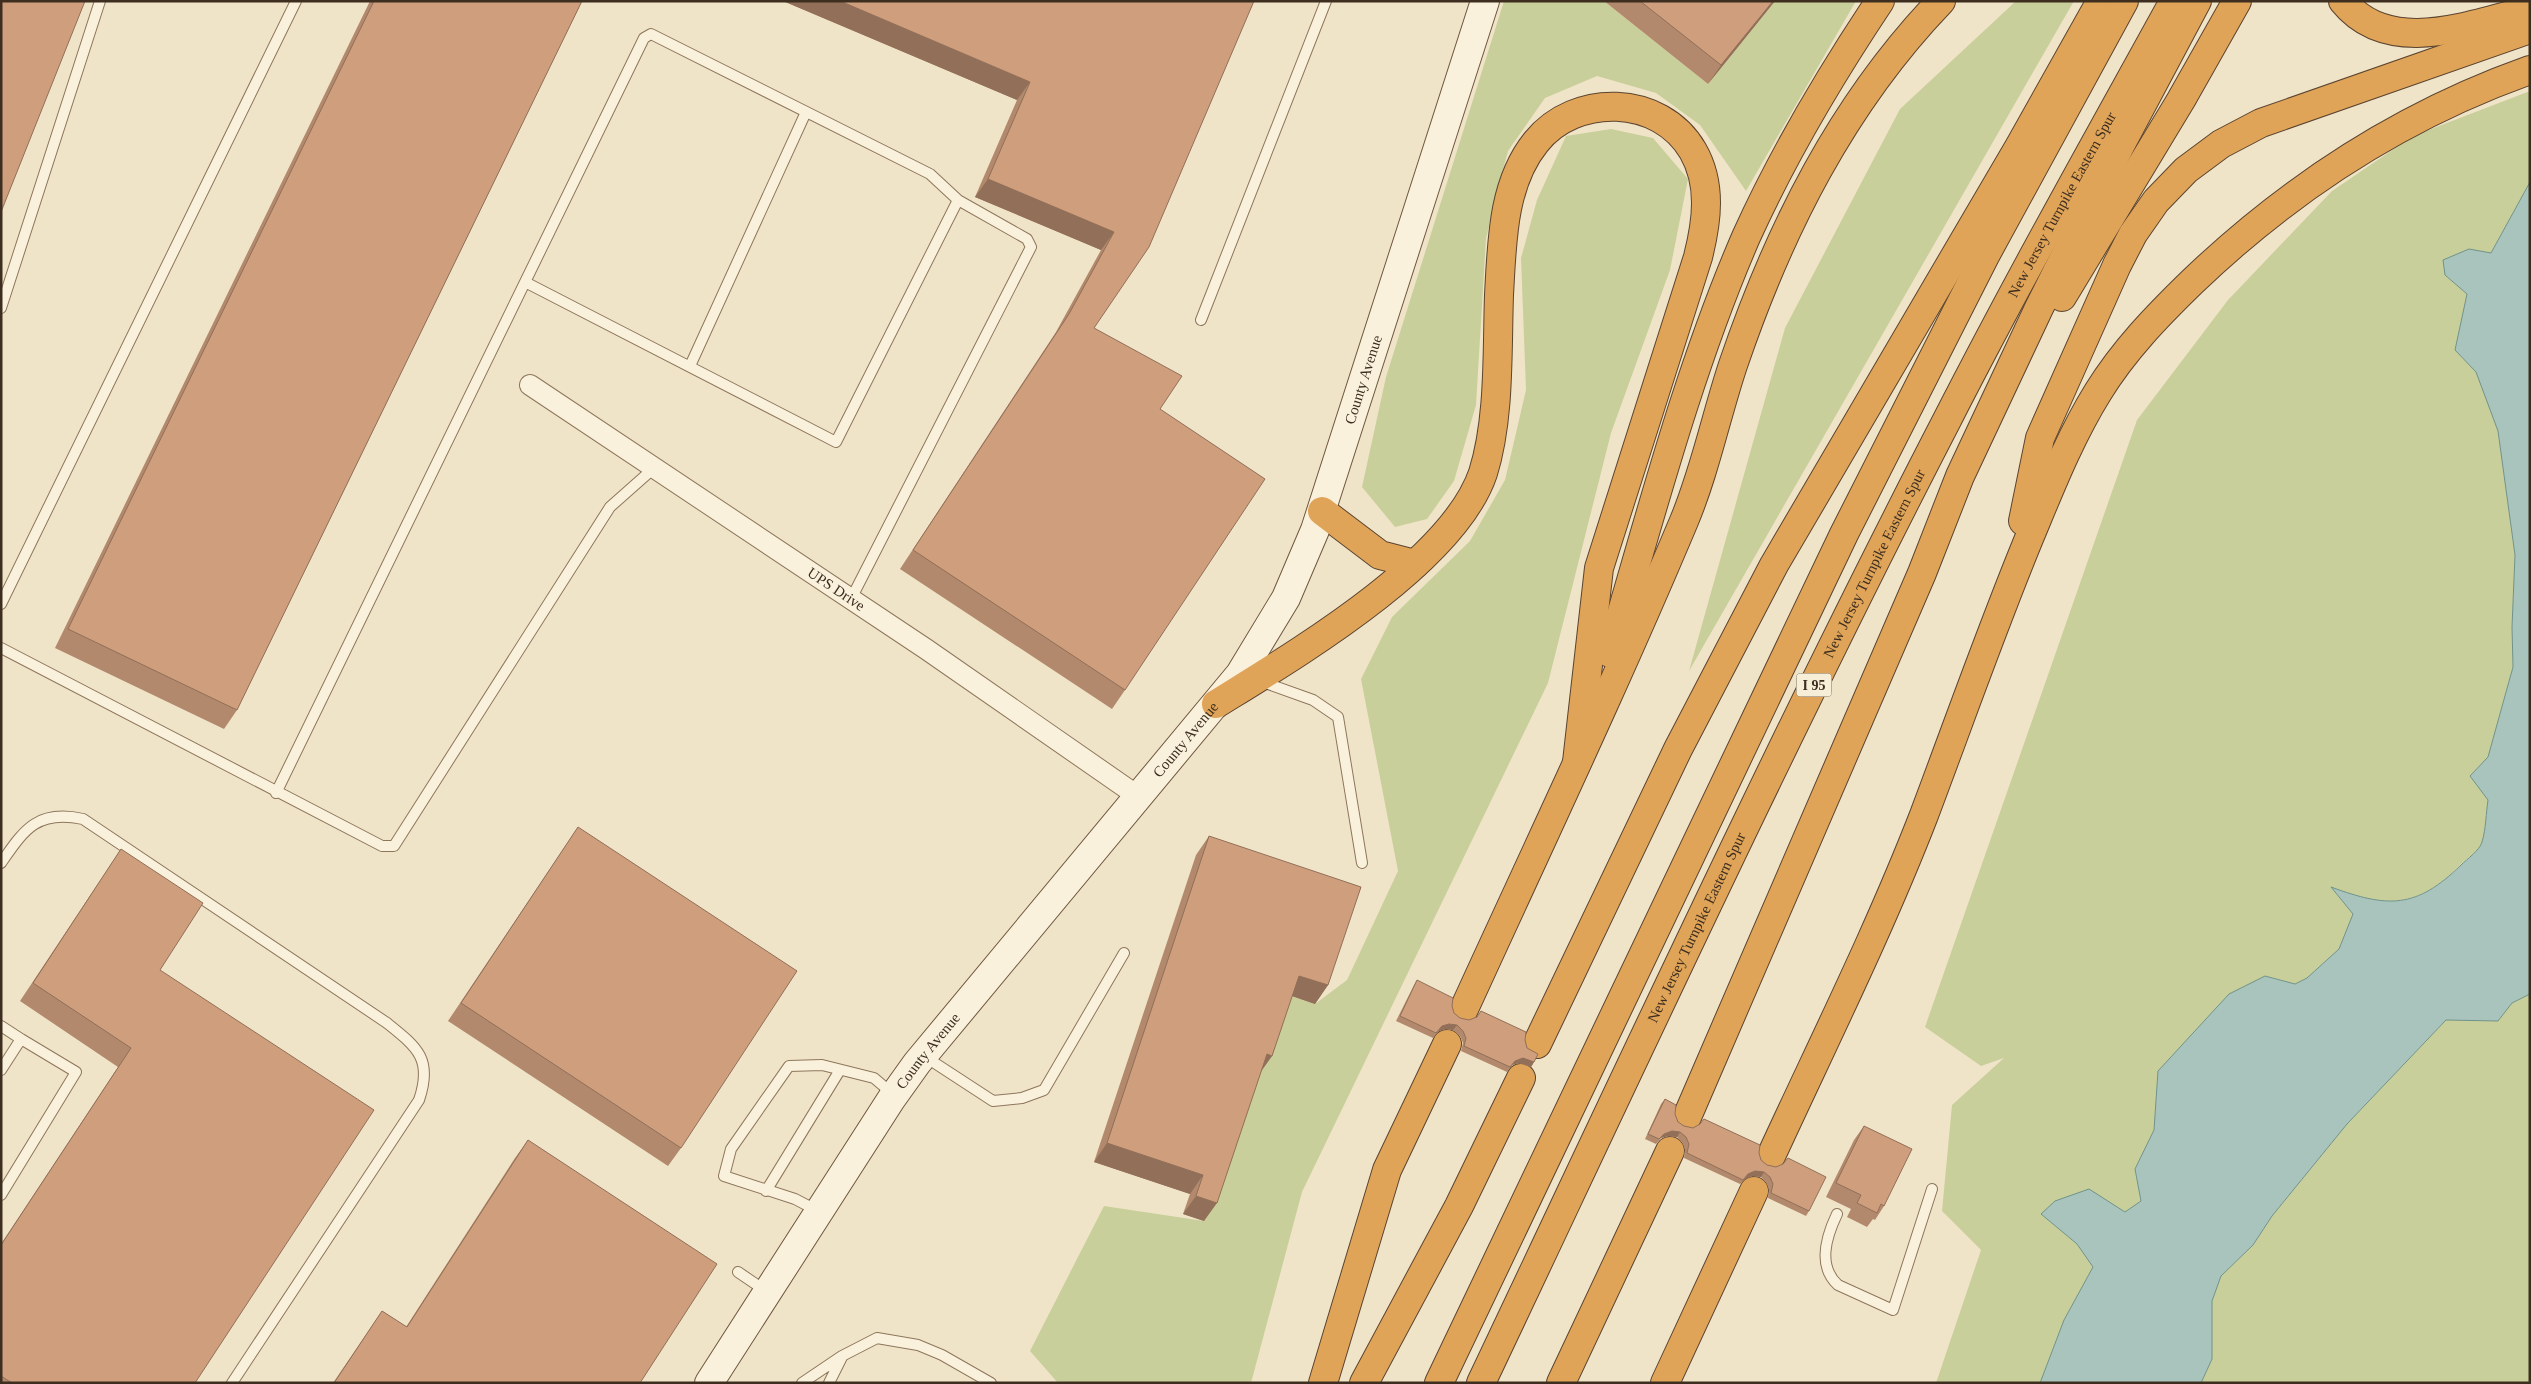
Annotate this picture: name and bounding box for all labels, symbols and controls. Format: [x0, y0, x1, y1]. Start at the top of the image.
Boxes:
street label: New Jersey Turnpike Eastern Spur [2005, 109, 2119, 300]
street label: County Avenue [1342, 333, 1385, 426]
street label: New Jersey Turnpike Eastern Spur [1820, 467, 1928, 660]
street label: UPS Drive [805, 564, 868, 614]
road number: I 95 [1796, 674, 1832, 696]
street label: County Avenue [1150, 699, 1221, 780]
street label: New Jersey Turnpike Eastern Spur [1644, 830, 1749, 1025]
street label: County Avenue [893, 1009, 963, 1092]

